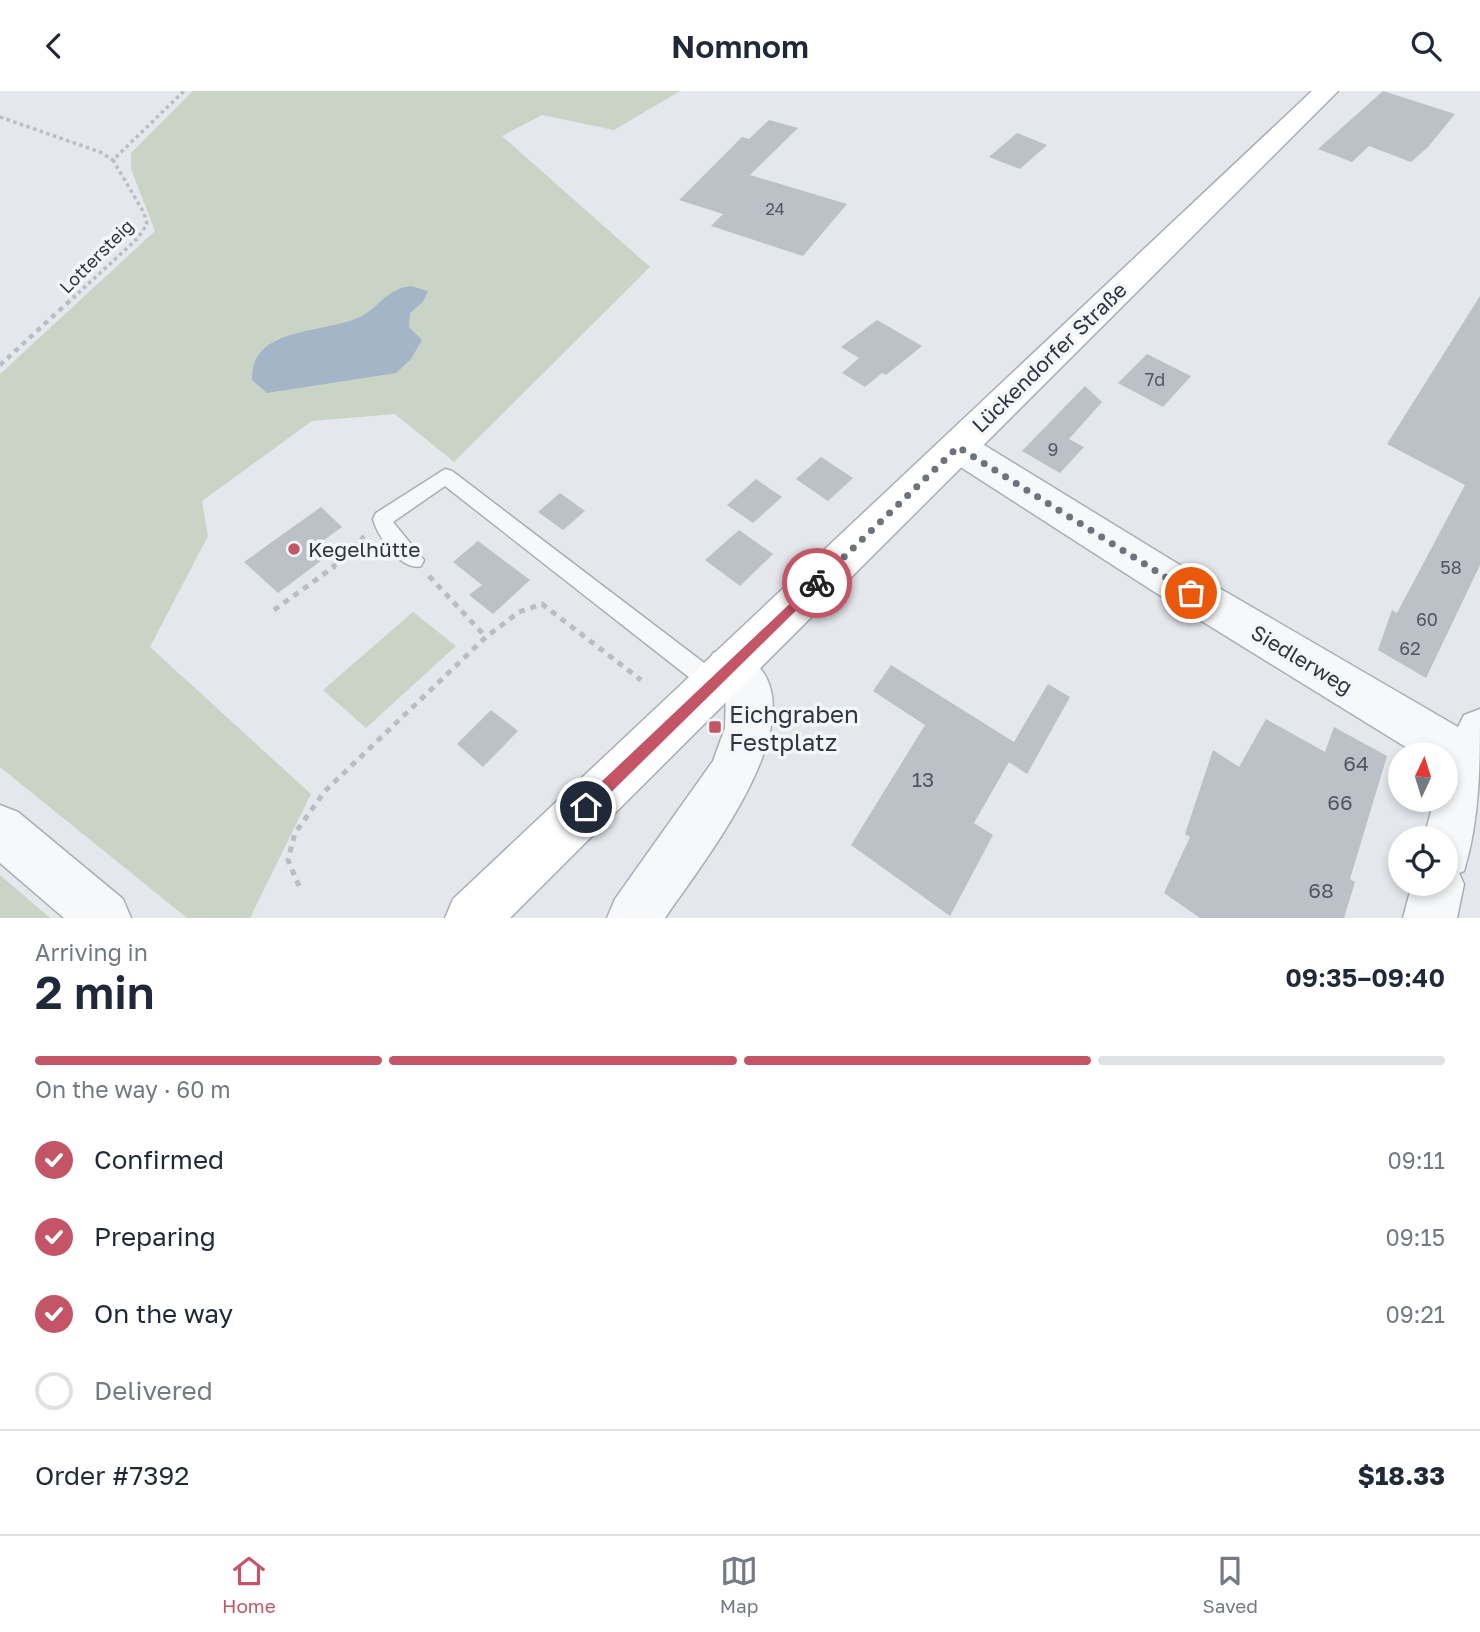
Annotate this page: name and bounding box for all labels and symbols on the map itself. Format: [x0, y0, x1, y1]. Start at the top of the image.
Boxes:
house number: 24 [765, 199, 785, 219]
street label: Lottersteig [54, 214, 138, 298]
street label: Lückendorfer Straße [966, 276, 1132, 438]
house number: 7d [1145, 368, 1165, 390]
house number: 9 [1048, 438, 1058, 460]
place label: Kegelhütte [308, 536, 420, 562]
marker: Kegelhütte [286, 541, 302, 557]
courier [782, 548, 852, 618]
house number: 58 [1440, 556, 1462, 578]
pin [1161, 563, 1221, 623]
house number: 60 [1416, 608, 1438, 630]
street label: Siedlerweg [1247, 619, 1357, 699]
house number: 62 [1399, 637, 1421, 659]
place label: Eichgraben Festplatz [729, 699, 859, 756]
marker: Eichgraben Festplatz [707, 719, 723, 735]
north arrow [1388, 742, 1458, 812]
house number: 64 [1343, 750, 1369, 776]
house number: 13 [912, 766, 934, 792]
pin [556, 777, 616, 837]
house number: 66 [1327, 789, 1353, 815]
house number: 68 [1308, 877, 1334, 903]

